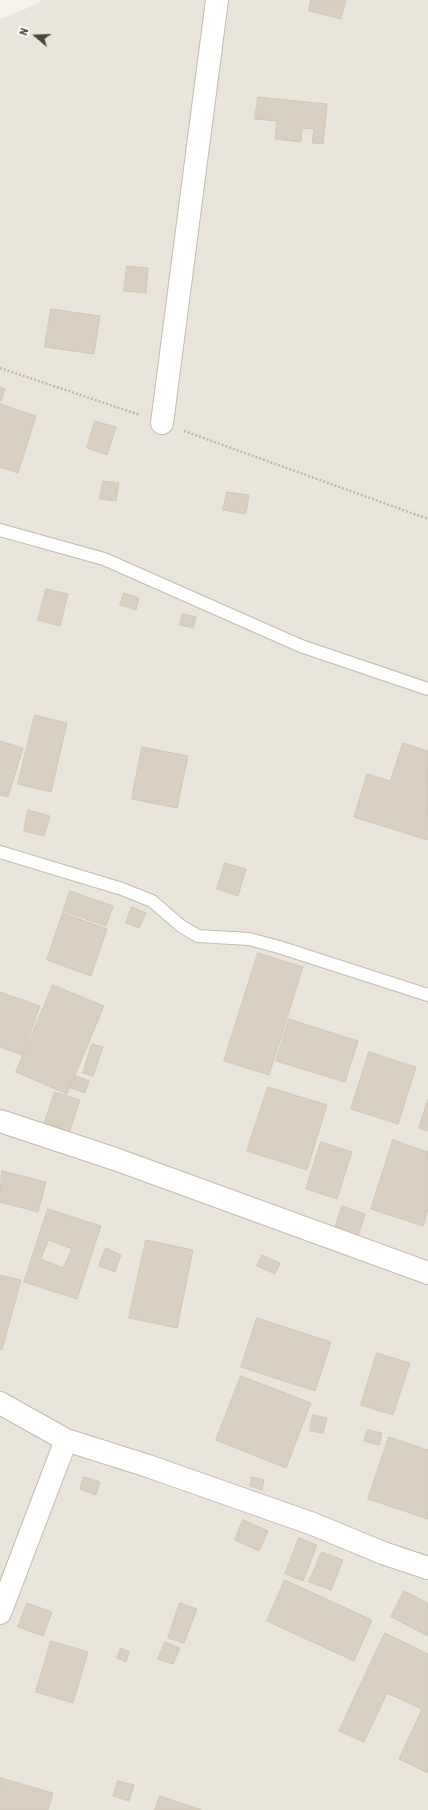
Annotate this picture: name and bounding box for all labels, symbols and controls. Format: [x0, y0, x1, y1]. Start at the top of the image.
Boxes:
north arrow [16, 16, 56, 56]
text: N [17, 27, 31, 37]

